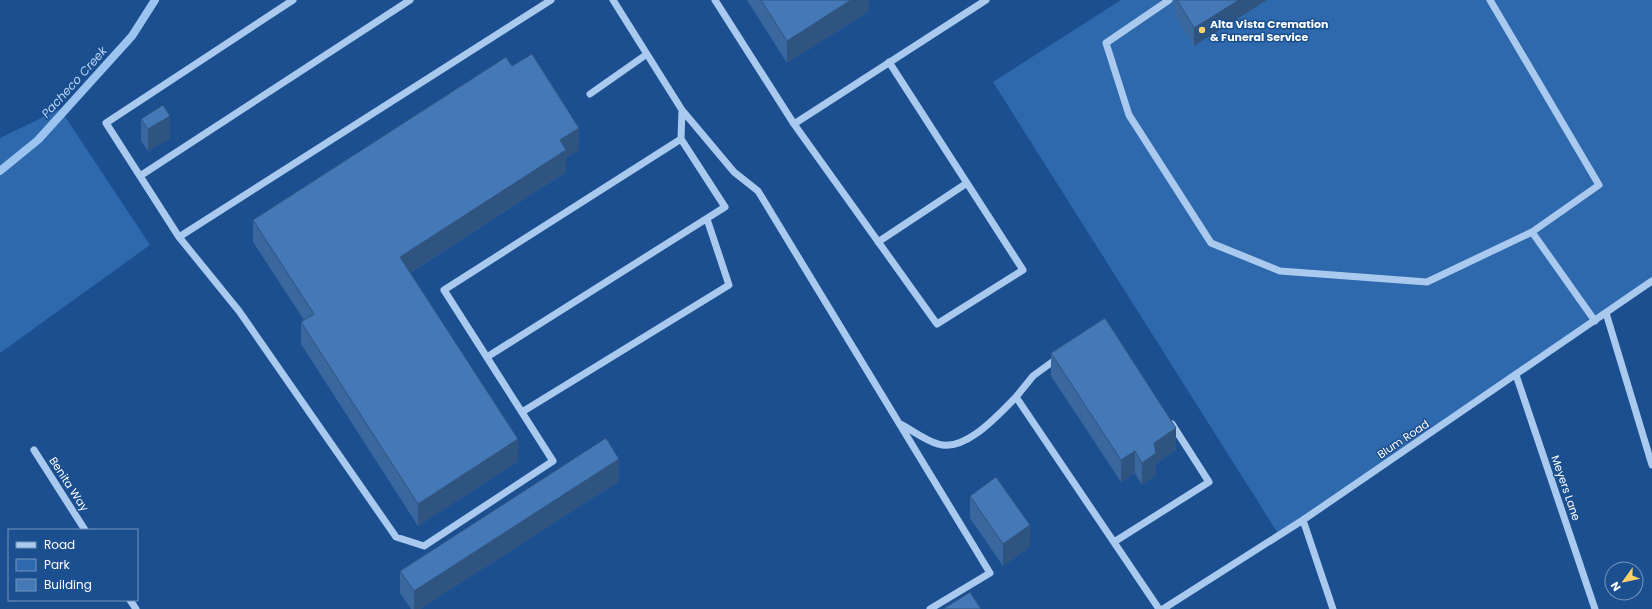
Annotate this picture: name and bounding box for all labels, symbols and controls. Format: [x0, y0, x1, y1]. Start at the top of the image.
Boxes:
place label: Alta Vista Cremation & Funeral Service [1210, 16, 1328, 45]
marker: Alta Vista Cremation & Funeral Service [1197, 25, 1207, 35]
water label: Pacheco Creek [37, 42, 111, 121]
street label: Blum Road [1374, 416, 1432, 462]
street label: Meyers Lane [1547, 453, 1585, 523]
street label: Benita Way [45, 454, 93, 515]
legend [8, 529, 138, 601]
text: Road [44, 536, 75, 553]
text: Park [44, 556, 71, 573]
north arrow [1604, 561, 1644, 601]
text: Building [44, 576, 92, 593]
text: N [1607, 579, 1625, 594]

